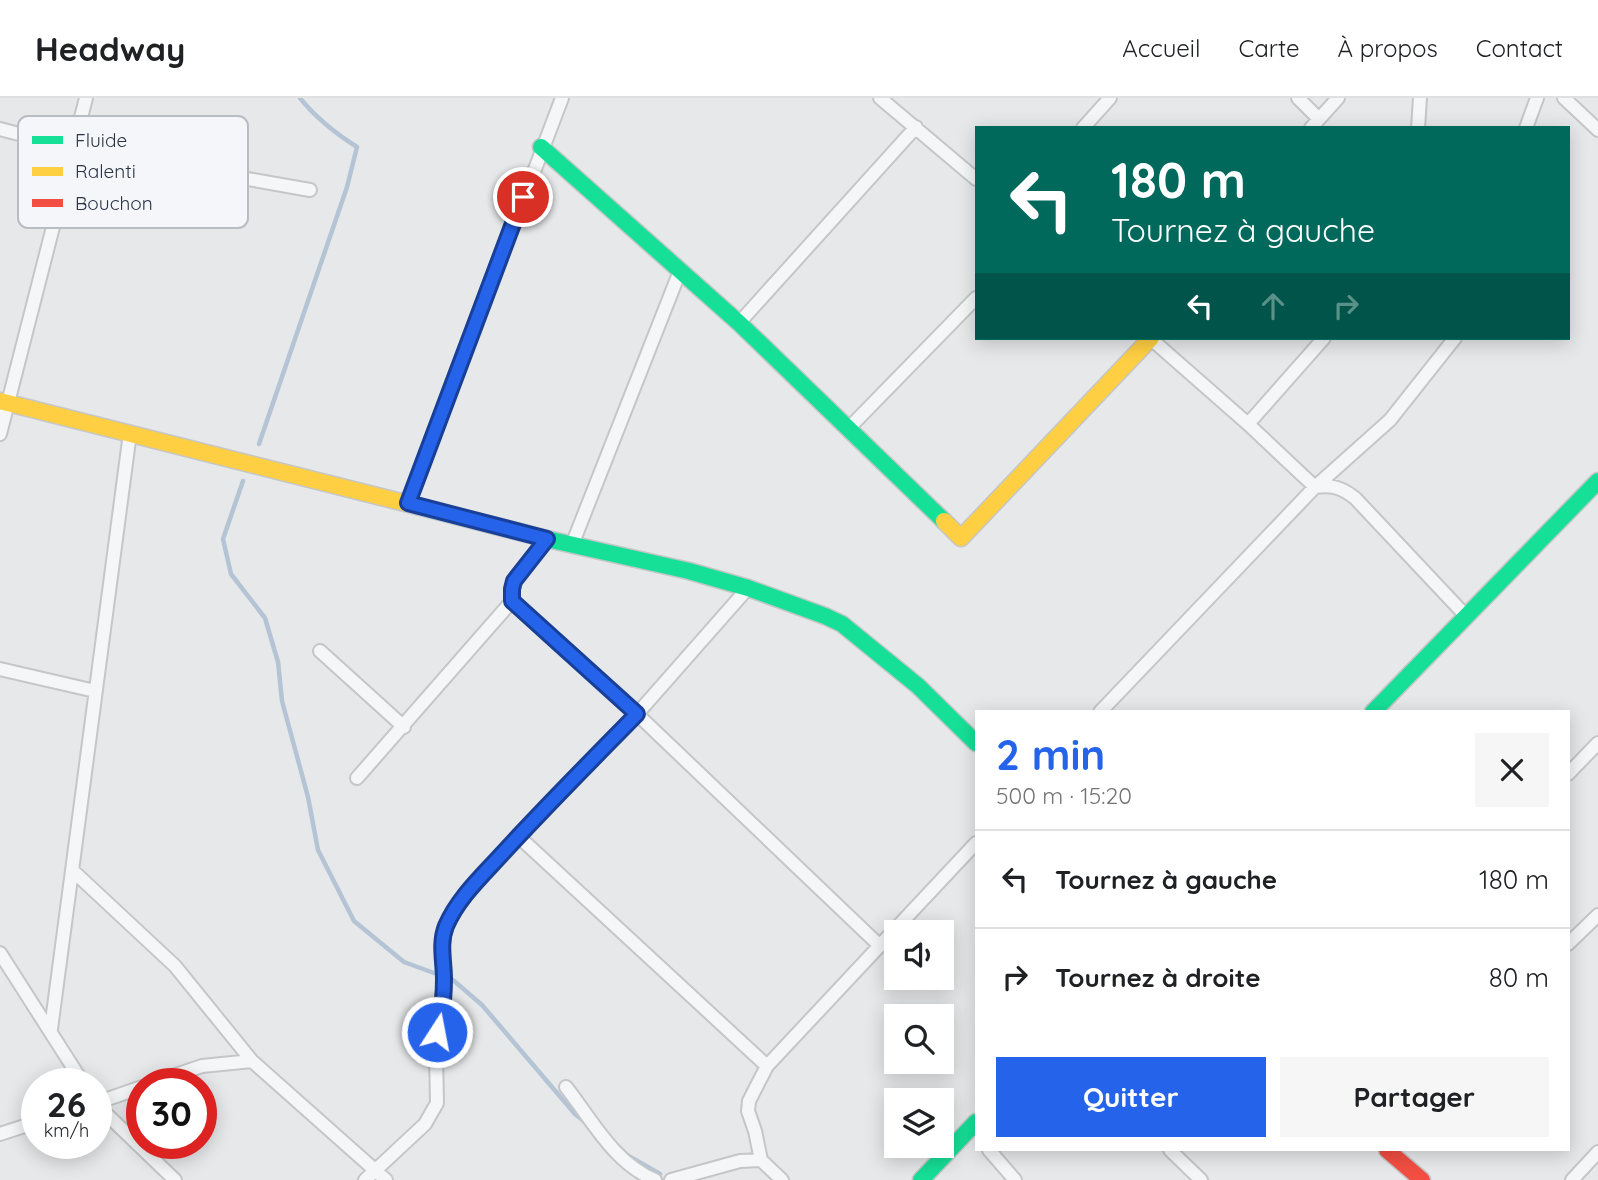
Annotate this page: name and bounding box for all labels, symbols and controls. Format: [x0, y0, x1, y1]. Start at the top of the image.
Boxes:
text: Headway [35, 28, 185, 69]
text: Accueil [1122, 33, 1201, 63]
text: Carte [1239, 33, 1300, 63]
text: À propos [1338, 33, 1438, 63]
text: Contact [1476, 33, 1563, 63]
legend [18, 116, 248, 228]
text: Fluide [75, 128, 127, 152]
text: 180 m [1111, 149, 1246, 210]
icon: left [996, 154, 1087, 245]
text: Ralenti [75, 159, 136, 183]
pin [493, 167, 553, 227]
icon: arrive [504, 178, 542, 216]
text: Bouchon [75, 191, 153, 215]
text: Tournez à gauche [1111, 210, 1375, 250]
icon: left [1181, 287, 1219, 325]
icon: ahead [1254, 287, 1292, 325]
icon: right [1327, 287, 1365, 325]
text: 2 min [996, 728, 1105, 781]
button: close [1475, 733, 1549, 807]
text: 500 m · 15:20 [996, 781, 1132, 810]
icon: left [996, 860, 1034, 898]
text: Tournez à gauche [1055, 863, 1277, 896]
text: 180 m [1479, 863, 1549, 896]
map controls [884, 920, 954, 1158]
button: sound [884, 920, 954, 990]
icon: right [996, 958, 1034, 996]
text: Tournez à droite [1055, 961, 1260, 994]
text: 80 m [1489, 961, 1549, 994]
position arrow [400, 995, 474, 1069]
button: search [884, 1004, 954, 1074]
button: Quitter [996, 1057, 1266, 1137]
button: Partager [1280, 1057, 1549, 1137]
speed limit sign: 30 [126, 1068, 217, 1159]
text: 26 [47, 1082, 86, 1126]
button: layers [884, 1088, 954, 1158]
text: km/h [44, 1119, 89, 1142]

